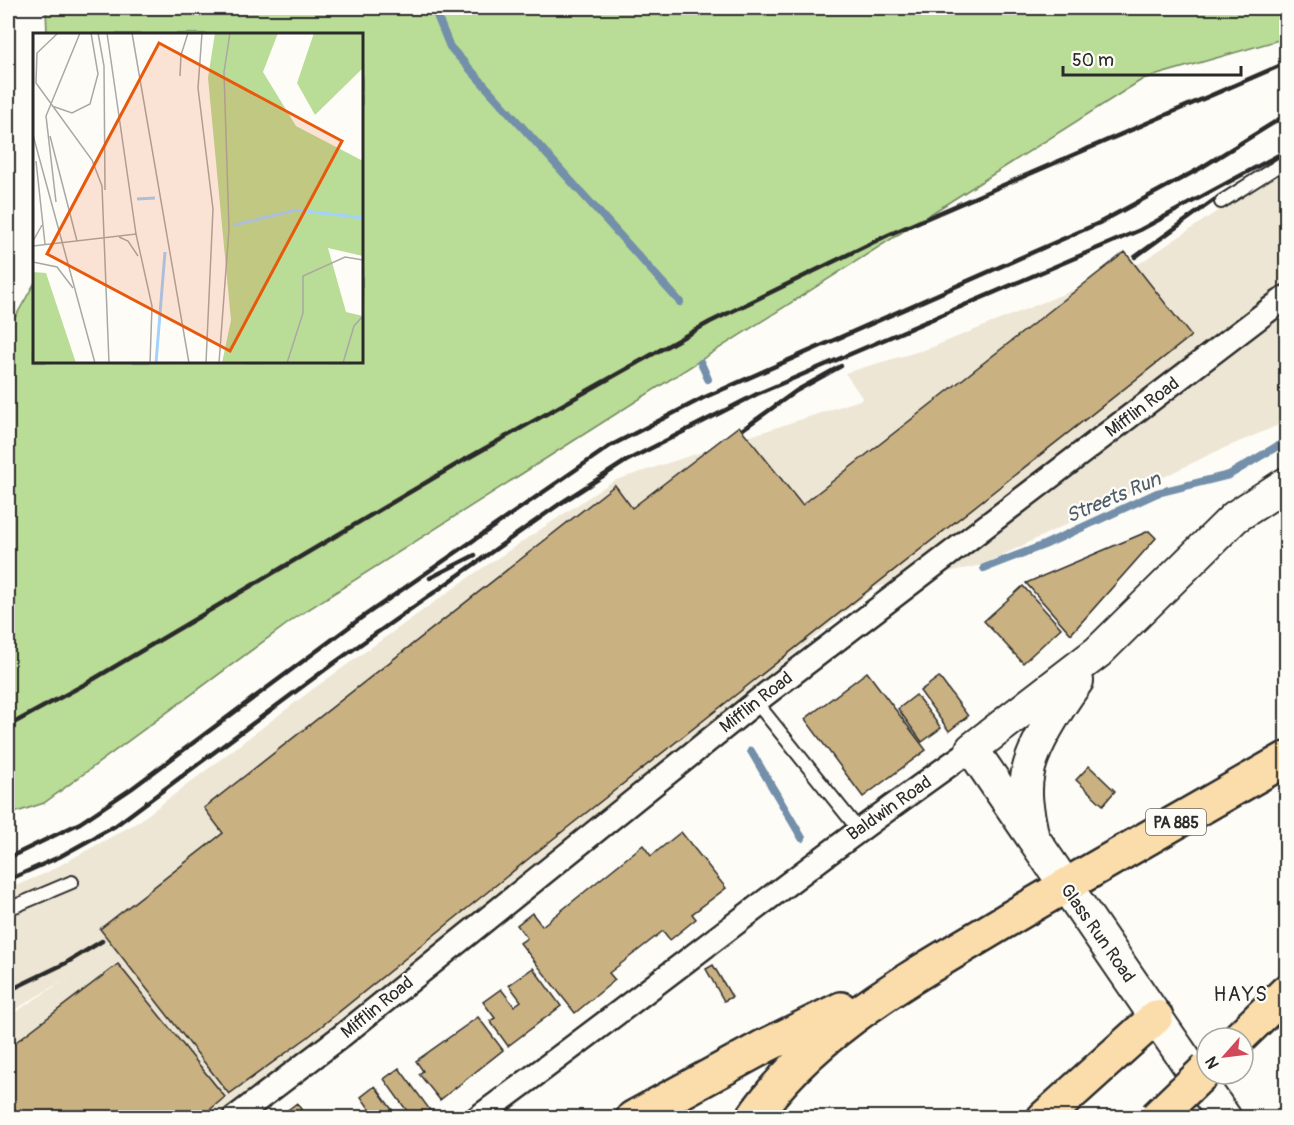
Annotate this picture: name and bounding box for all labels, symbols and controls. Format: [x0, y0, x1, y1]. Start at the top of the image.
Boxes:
inset map [33, 33, 363, 363]
scale bar [1063, 39, 1242, 77]
text: 50 m [1072, 49, 1114, 72]
street label: Mifflin Road [1101, 372, 1184, 443]
water label: Streets Run [1062, 466, 1166, 529]
street label: Mifflin Road [715, 667, 798, 738]
street label: Baldwin Road [842, 771, 936, 846]
road number: PA 885 [1146, 809, 1206, 835]
street label: Glass Run Road [1055, 879, 1140, 987]
street label: Mifflin Road [336, 971, 418, 1044]
district label: HAYS [1214, 982, 1268, 1007]
north arrow [1195, 1026, 1255, 1086]
text: N [1201, 1053, 1224, 1072]

